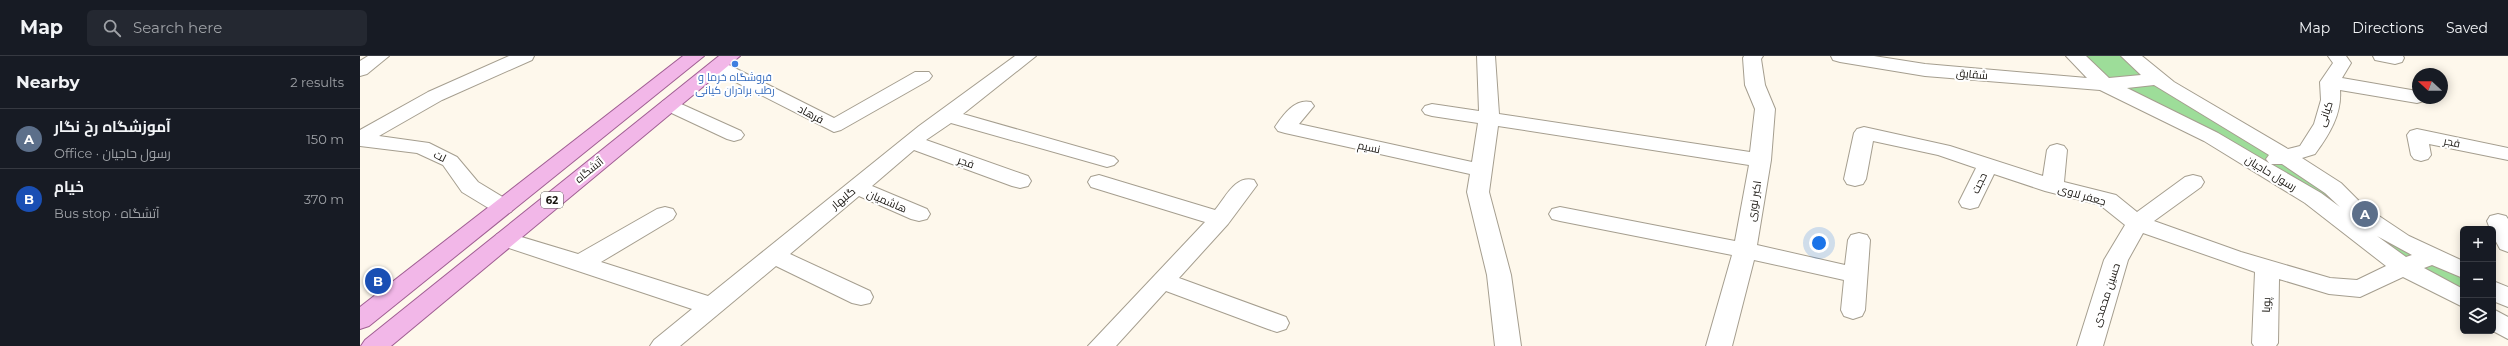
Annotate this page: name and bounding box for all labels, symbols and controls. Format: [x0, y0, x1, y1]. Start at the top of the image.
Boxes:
search box [87, 10, 367, 46]
text: Map [20, 16, 63, 39]
icon: search [101, 17, 123, 39]
text: Search here [133, 18, 222, 37]
text: Map [2299, 19, 2330, 37]
text: Directions [2352, 19, 2424, 37]
text: Saved [2446, 19, 2488, 37]
marker: فروشگاه خرما و رطب برادران کیانی [730, 59, 740, 69]
street label: شقایق [1955, 66, 1989, 82]
north arrow [2412, 68, 2448, 104]
place label: فروشگاه خرما و رطب برادران کیانی [695, 70, 775, 97]
text: Nearby [16, 72, 80, 92]
text: 2 results [290, 74, 344, 90]
street label: کیانی [2314, 99, 2336, 129]
street label: فرهاد [796, 101, 826, 127]
text: آموزشگاه رخ نگار [54, 117, 171, 136]
text: A [24, 131, 34, 147]
text: 150 m [306, 131, 344, 147]
street label: فجر [2441, 133, 2462, 151]
street label: نسیم [1356, 138, 1382, 157]
text: Office · رسول حاجیان [54, 145, 171, 161]
street label: لت [432, 147, 448, 165]
street label: فجر [955, 152, 976, 171]
street label: رسول حاجیان [2243, 152, 2299, 194]
street label: آتشگاه [572, 154, 606, 186]
street label: حجت [1968, 170, 1990, 196]
text: خیام [54, 177, 84, 196]
street label: اکبر نوری [1744, 180, 1764, 222]
street label: جعفر لاوی [2056, 181, 2108, 209]
street label: گلبهار [827, 184, 858, 213]
street label: هاشمیان [865, 186, 909, 216]
text: B [24, 191, 34, 207]
text: 370 m [304, 191, 344, 207]
road number: 62 [541, 192, 563, 208]
pin: A [2352, 199, 2378, 229]
text: Bus stop · آتشگاه [54, 205, 160, 221]
map controls [2460, 226, 2496, 334]
button: + [2460, 226, 2496, 262]
your location [1809, 233, 1829, 253]
street label: حسین محمدی [2089, 261, 2123, 329]
button: − [2460, 262, 2496, 298]
pin: B [365, 266, 391, 296]
street label: پویا [2259, 297, 2273, 313]
button: layers [2460, 298, 2496, 334]

